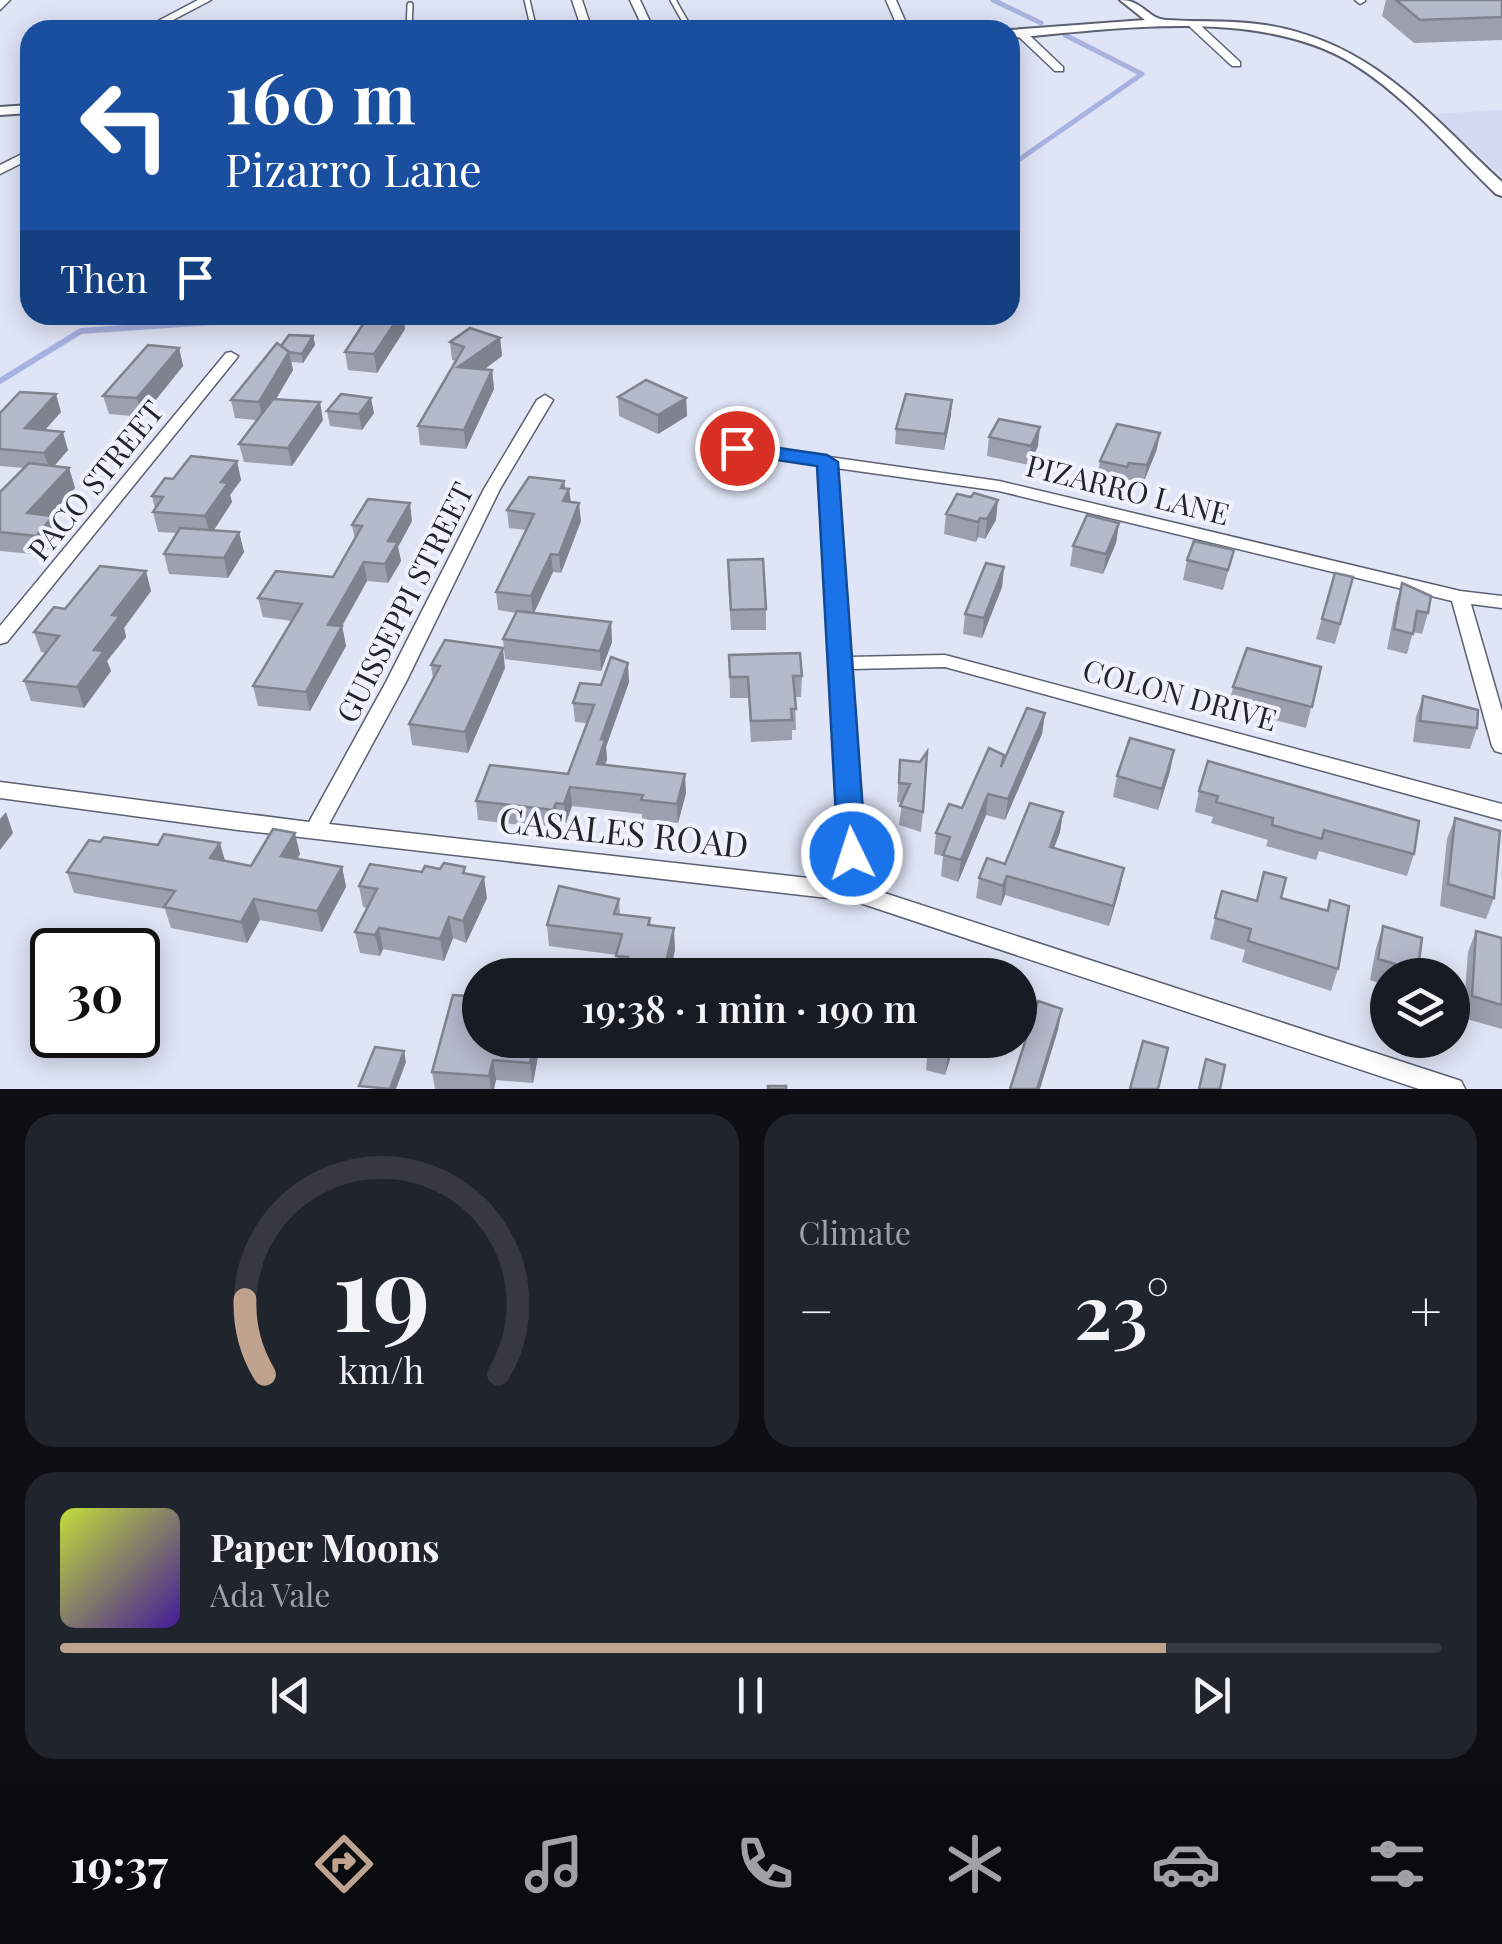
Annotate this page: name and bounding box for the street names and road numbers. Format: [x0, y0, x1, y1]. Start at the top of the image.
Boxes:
street label: PACO STREET [18, 392, 172, 568]
street label: PIZARRO LANE [1022, 444, 1234, 534]
street label: GUISSEPPI STREET [326, 475, 482, 729]
street label: COLON DRIVE [1079, 649, 1281, 739]
street label: CASALES ROAD [497, 795, 751, 867]

